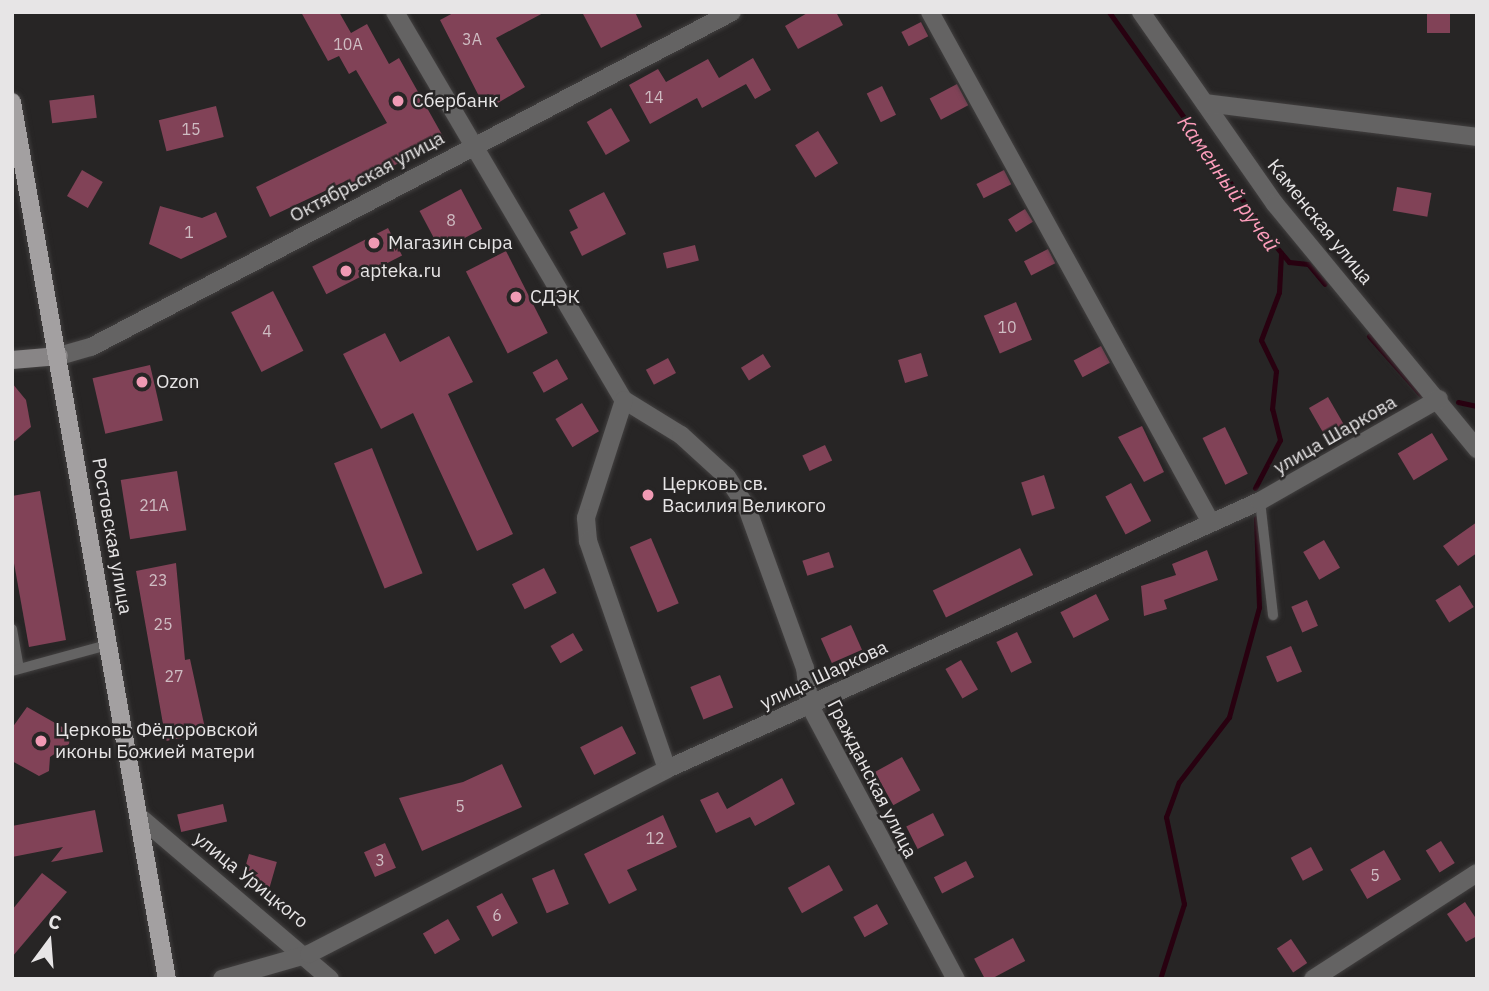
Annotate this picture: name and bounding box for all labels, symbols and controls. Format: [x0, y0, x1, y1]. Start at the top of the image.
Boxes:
house number: 3А [462, 29, 482, 49]
house number: 10А [333, 34, 363, 54]
house number: 14 [644, 87, 664, 107]
place label: Сбербанк [412, 90, 499, 112]
marker: Сбербанк [390, 93, 406, 109]
water label: Каменный ручей [1173, 110, 1285, 256]
house number: 15 [181, 119, 201, 139]
street label: Октябрьская улица [286, 127, 448, 227]
street label: Каменская улица [1262, 155, 1378, 289]
house number: 8 [446, 210, 456, 230]
house number: 1 [184, 222, 194, 242]
place label: Магазин сыра [388, 232, 513, 254]
marker: Магазин сыра [366, 235, 382, 251]
place label: apteka.ru [360, 260, 441, 282]
marker: apteka.ru [338, 263, 354, 279]
place label: СДЭК [530, 286, 580, 308]
marker: СДЭК [508, 289, 524, 305]
house number: 10 [997, 317, 1017, 337]
house number: 4 [262, 321, 272, 341]
place label: Ozon [156, 371, 200, 393]
marker: Ozon [134, 374, 150, 390]
street label: улица Шаркова [1270, 391, 1400, 479]
street label: Ростовская улица [87, 456, 137, 616]
place label: Церковь св. Василия Великого [662, 473, 826, 517]
marker: Церковь св. Василия Великого [640, 487, 656, 503]
house number: 21А [139, 495, 169, 515]
house number: 23 [148, 570, 168, 590]
house number: 25 [153, 614, 173, 634]
street label: улица Шаркова [757, 636, 891, 714]
house number: 27 [164, 666, 184, 686]
street label: Гражданская улица [822, 696, 922, 862]
place label: Церковь Фёдоровской иконы Божией матери [55, 719, 258, 763]
marker: Церковь Фёдоровской иконы Божией матери [33, 733, 49, 749]
house number: 5 [455, 796, 465, 816]
street label: улица Урицкого [189, 827, 313, 933]
house number: 12 [645, 828, 665, 848]
house number: 3 [375, 850, 385, 870]
house number: 5 [1370, 865, 1380, 885]
house number: 6 [492, 905, 502, 925]
north arrow [14, 907, 84, 977]
text: С [46, 909, 64, 935]

